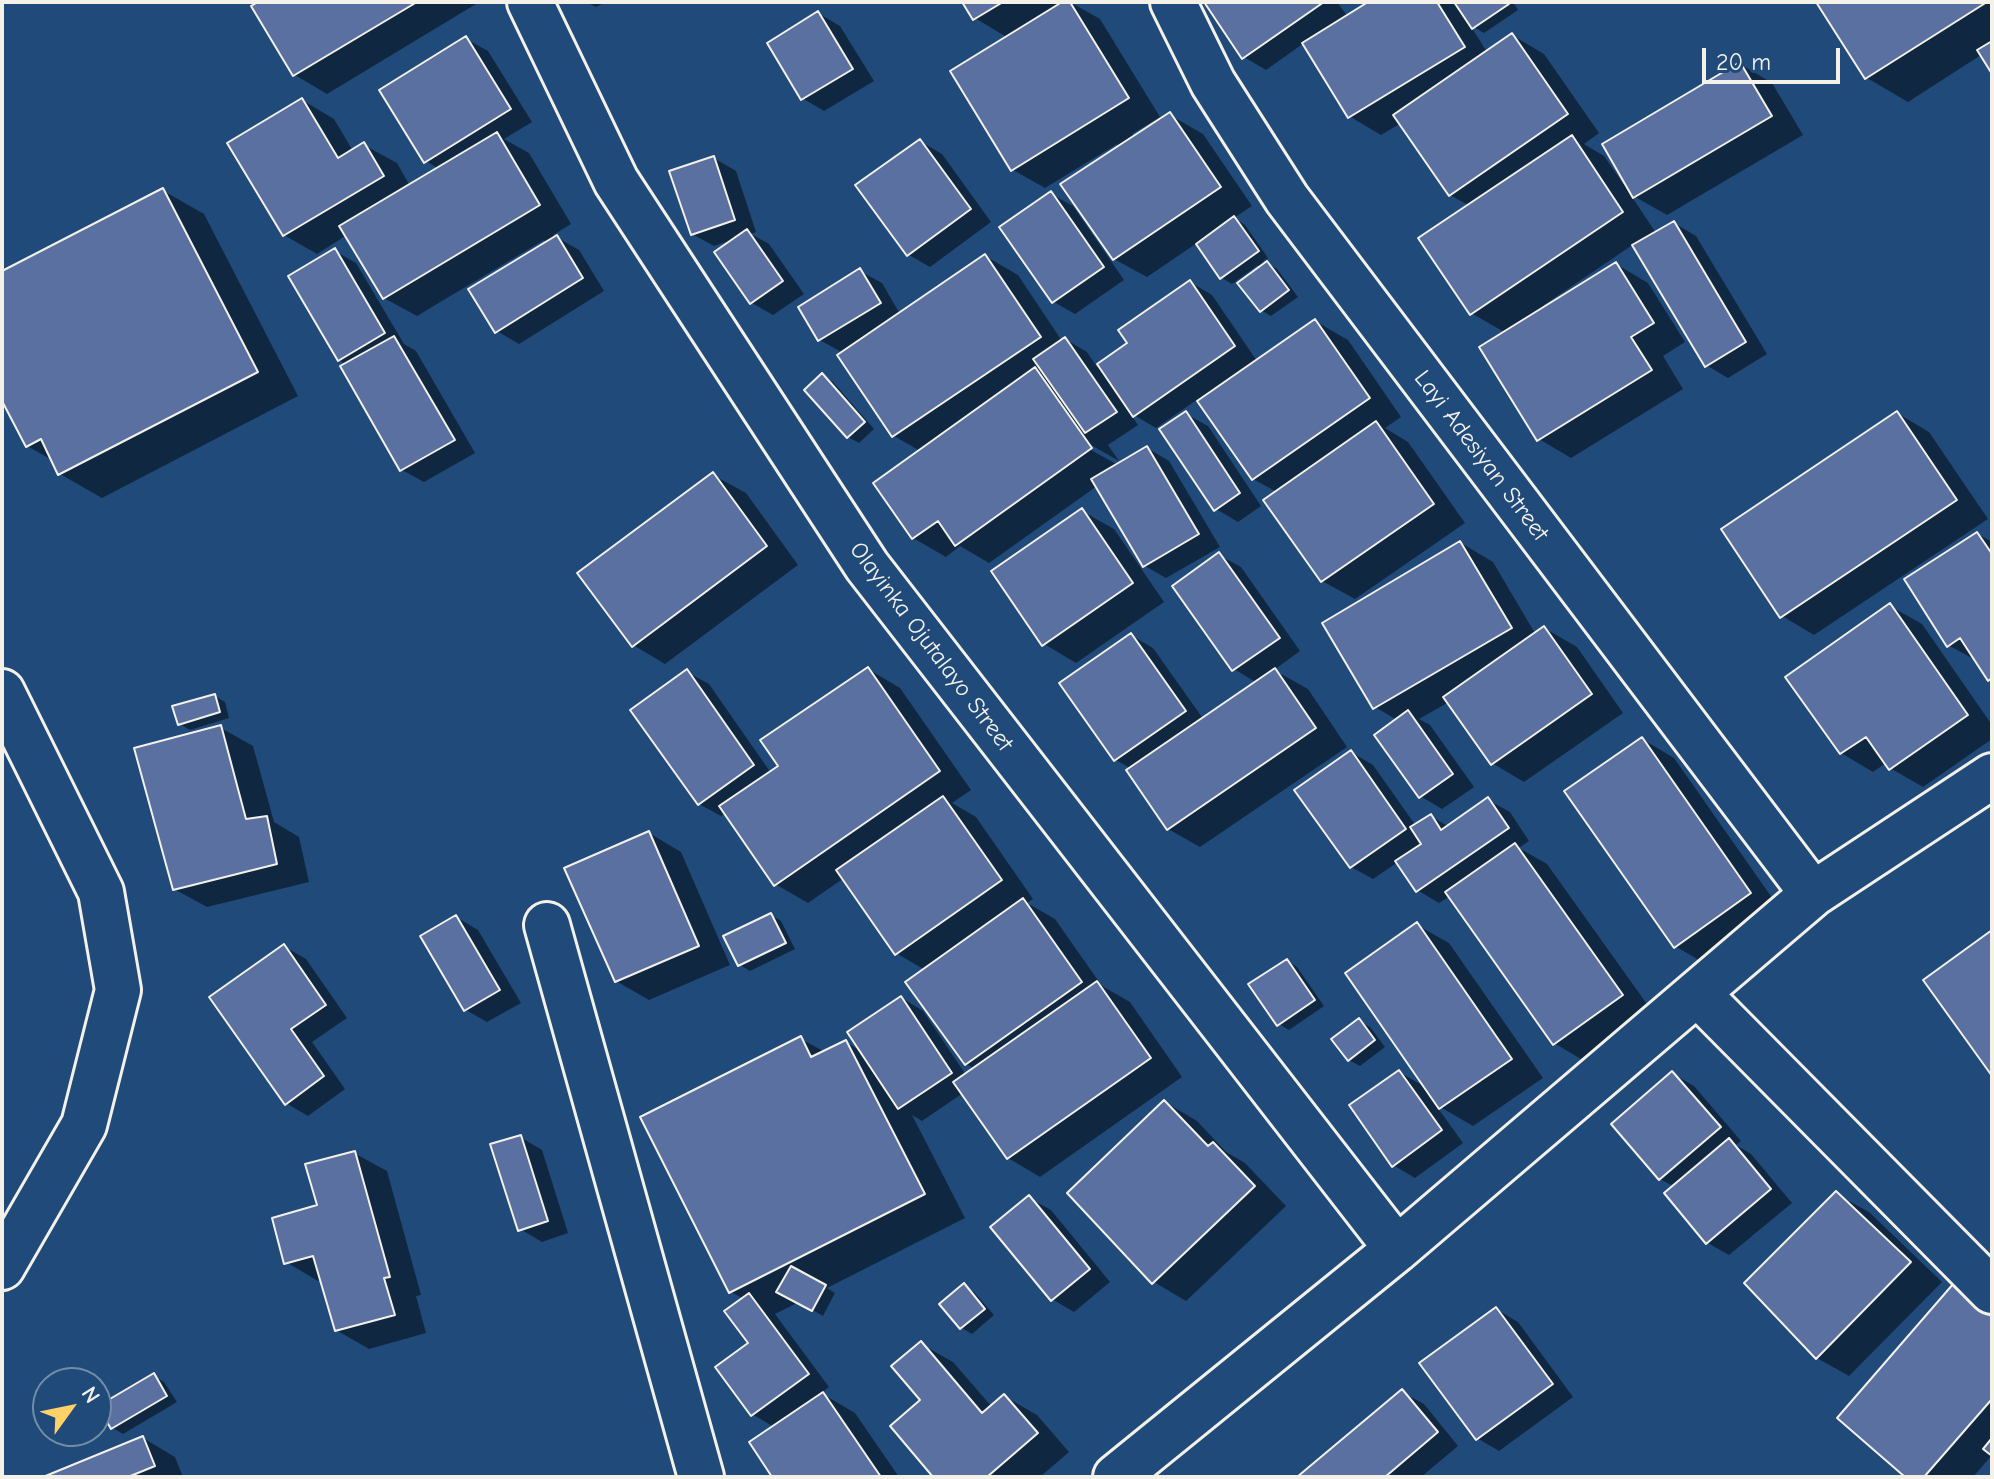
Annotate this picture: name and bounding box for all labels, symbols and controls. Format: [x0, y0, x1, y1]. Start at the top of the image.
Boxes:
scale bar [1706, 32, 1844, 82]
text: 20 m [1716, 48, 1771, 76]
street label: Layi Adesiyan Street [1407, 365, 1555, 547]
street label: Olayinka Ojutalayo Street [843, 537, 1019, 757]
north arrow [32, 1367, 112, 1447]
text: N [76, 1382, 105, 1408]

